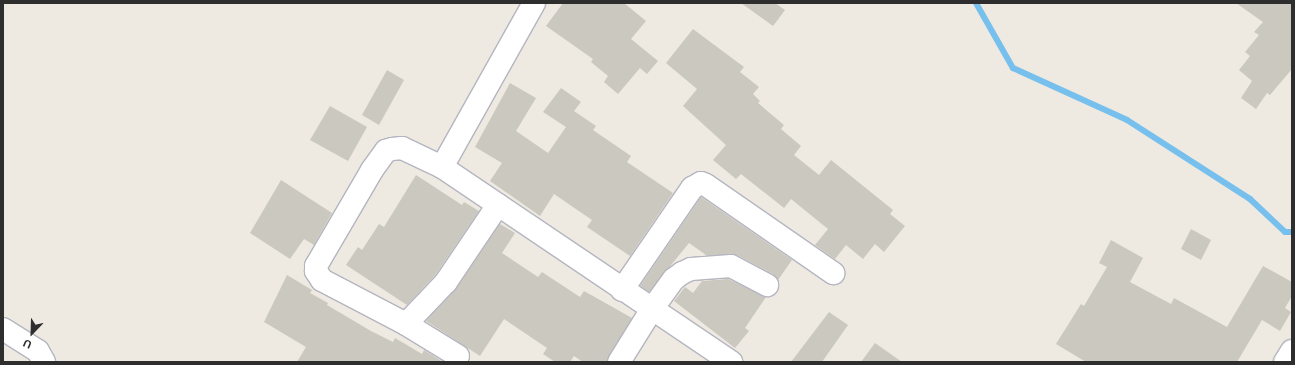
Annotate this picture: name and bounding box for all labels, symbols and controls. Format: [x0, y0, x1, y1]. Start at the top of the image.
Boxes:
north arrow [12, 313, 52, 353]
text: U [21, 337, 33, 351]

